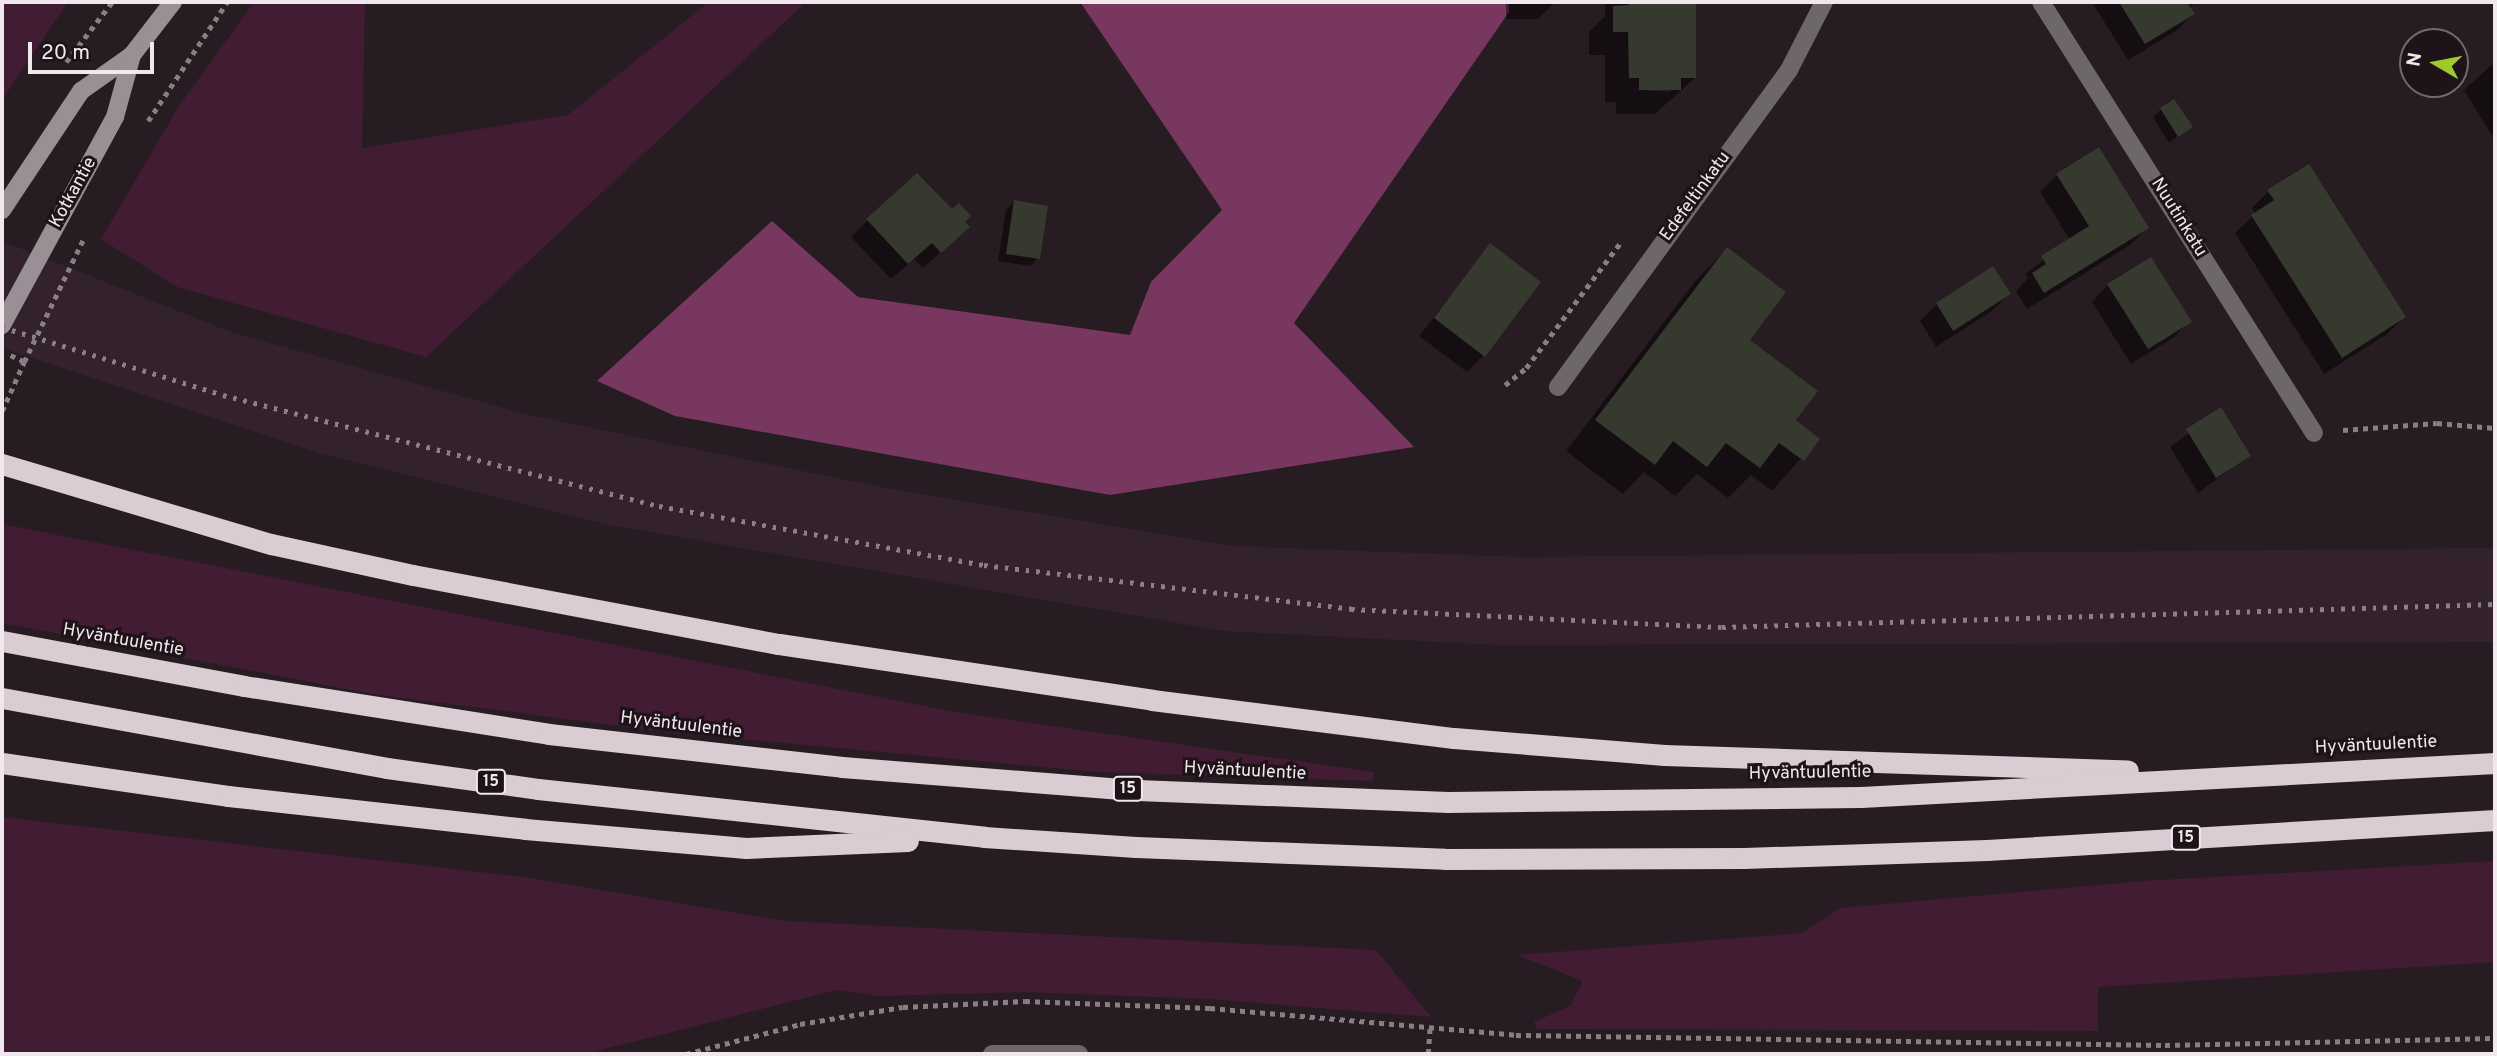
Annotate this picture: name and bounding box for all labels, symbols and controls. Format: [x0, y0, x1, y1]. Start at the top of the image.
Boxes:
scale bar [32, 28, 158, 72]
north arrow [2399, 28, 2469, 98]
text: 20 m [41, 40, 90, 67]
text: N [2402, 51, 2428, 69]
street label: Edefeltinkatu [1656, 148, 1736, 246]
street label: Kotkantie [46, 154, 102, 232]
street label: Nuutinkatu [2145, 175, 2211, 261]
street label: Hyväntuulentie [61, 620, 185, 662]
street label: Hyväntuulentie [619, 708, 743, 744]
street label: Hyväntuulentie [2314, 732, 2438, 760]
street label: Hyväntuulentie [1183, 758, 1307, 786]
street label: Hyväntuulentie [1749, 762, 1871, 786]
road number: 15 [475, 769, 507, 794]
road number: 15 [1112, 776, 1144, 802]
road number: 15 [2170, 825, 2202, 850]

